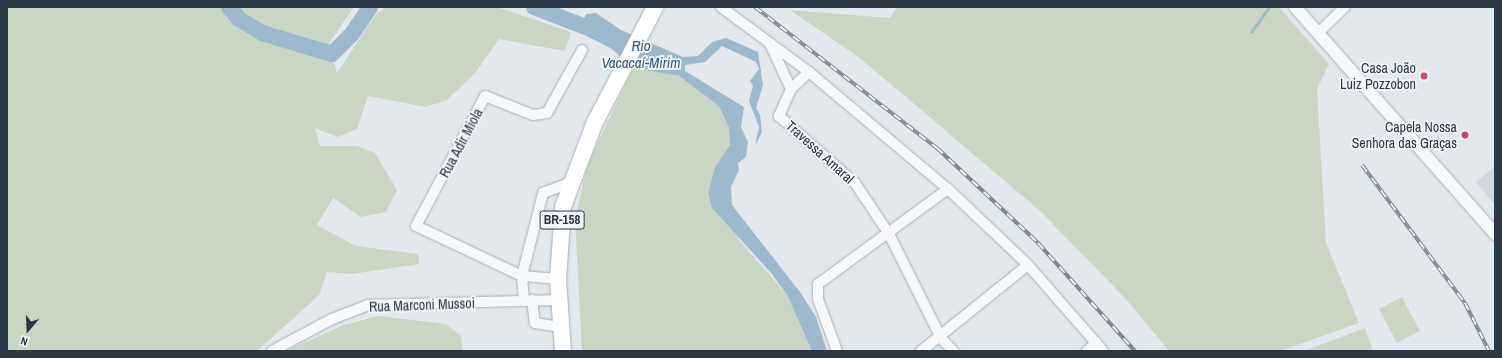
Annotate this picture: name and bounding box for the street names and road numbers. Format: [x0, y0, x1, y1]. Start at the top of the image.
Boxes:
street label: Rua Adir Miola [436, 105, 486, 181]
street label: Travessa Amaral [782, 117, 858, 187]
road number: BR-158 [539, 209, 585, 231]
street label: Rua Marconi Mussoi [369, 295, 475, 315]

